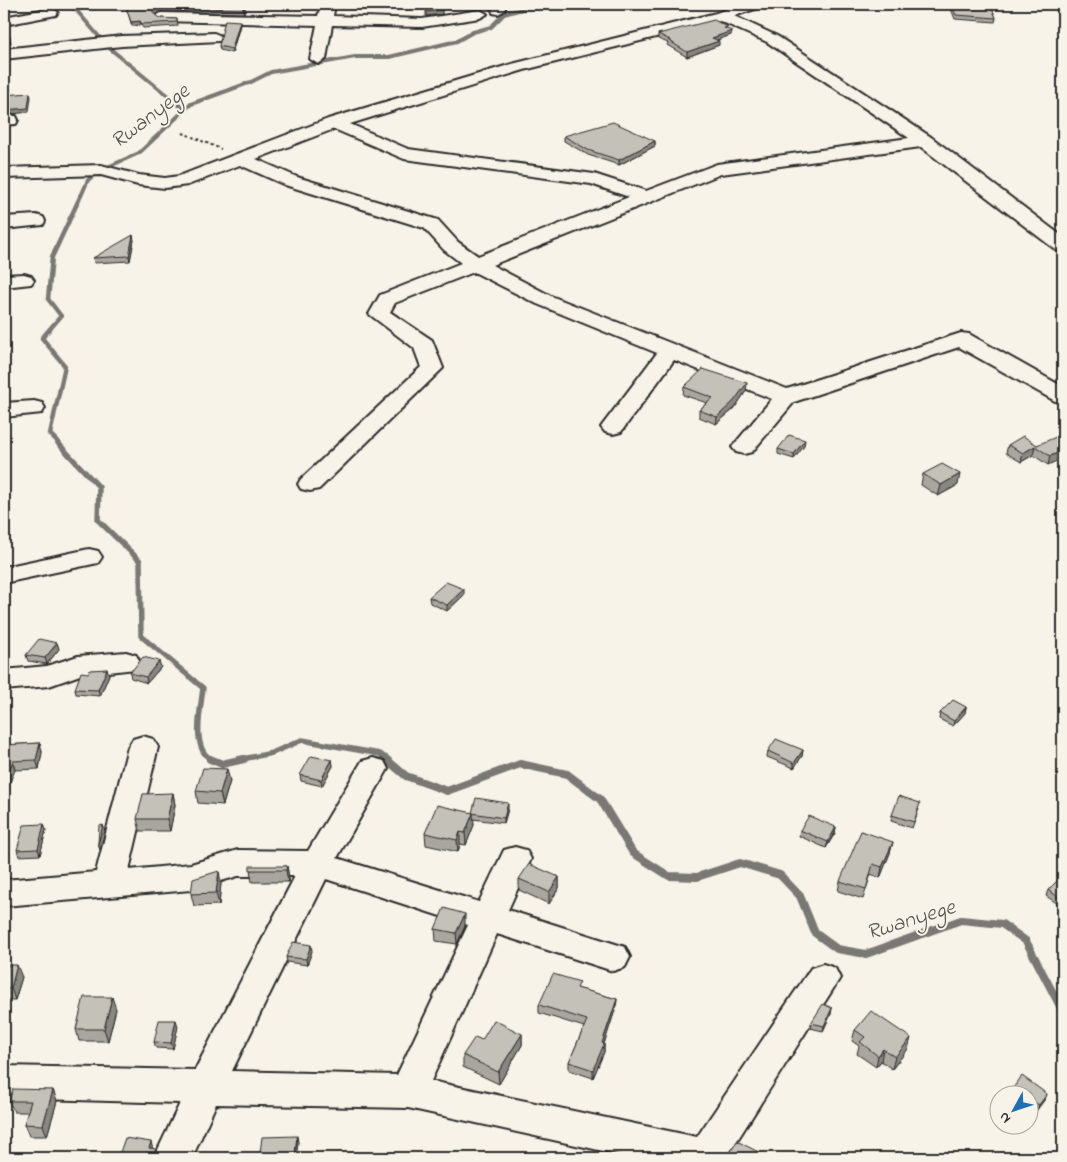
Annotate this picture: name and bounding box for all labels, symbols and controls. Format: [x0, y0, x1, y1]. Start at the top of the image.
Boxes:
water label: Rwanyege [105, 76, 198, 157]
water label: Rwanyege [863, 892, 960, 950]
north arrow [990, 1084, 1040, 1134]
text: N [994, 1107, 1016, 1128]

